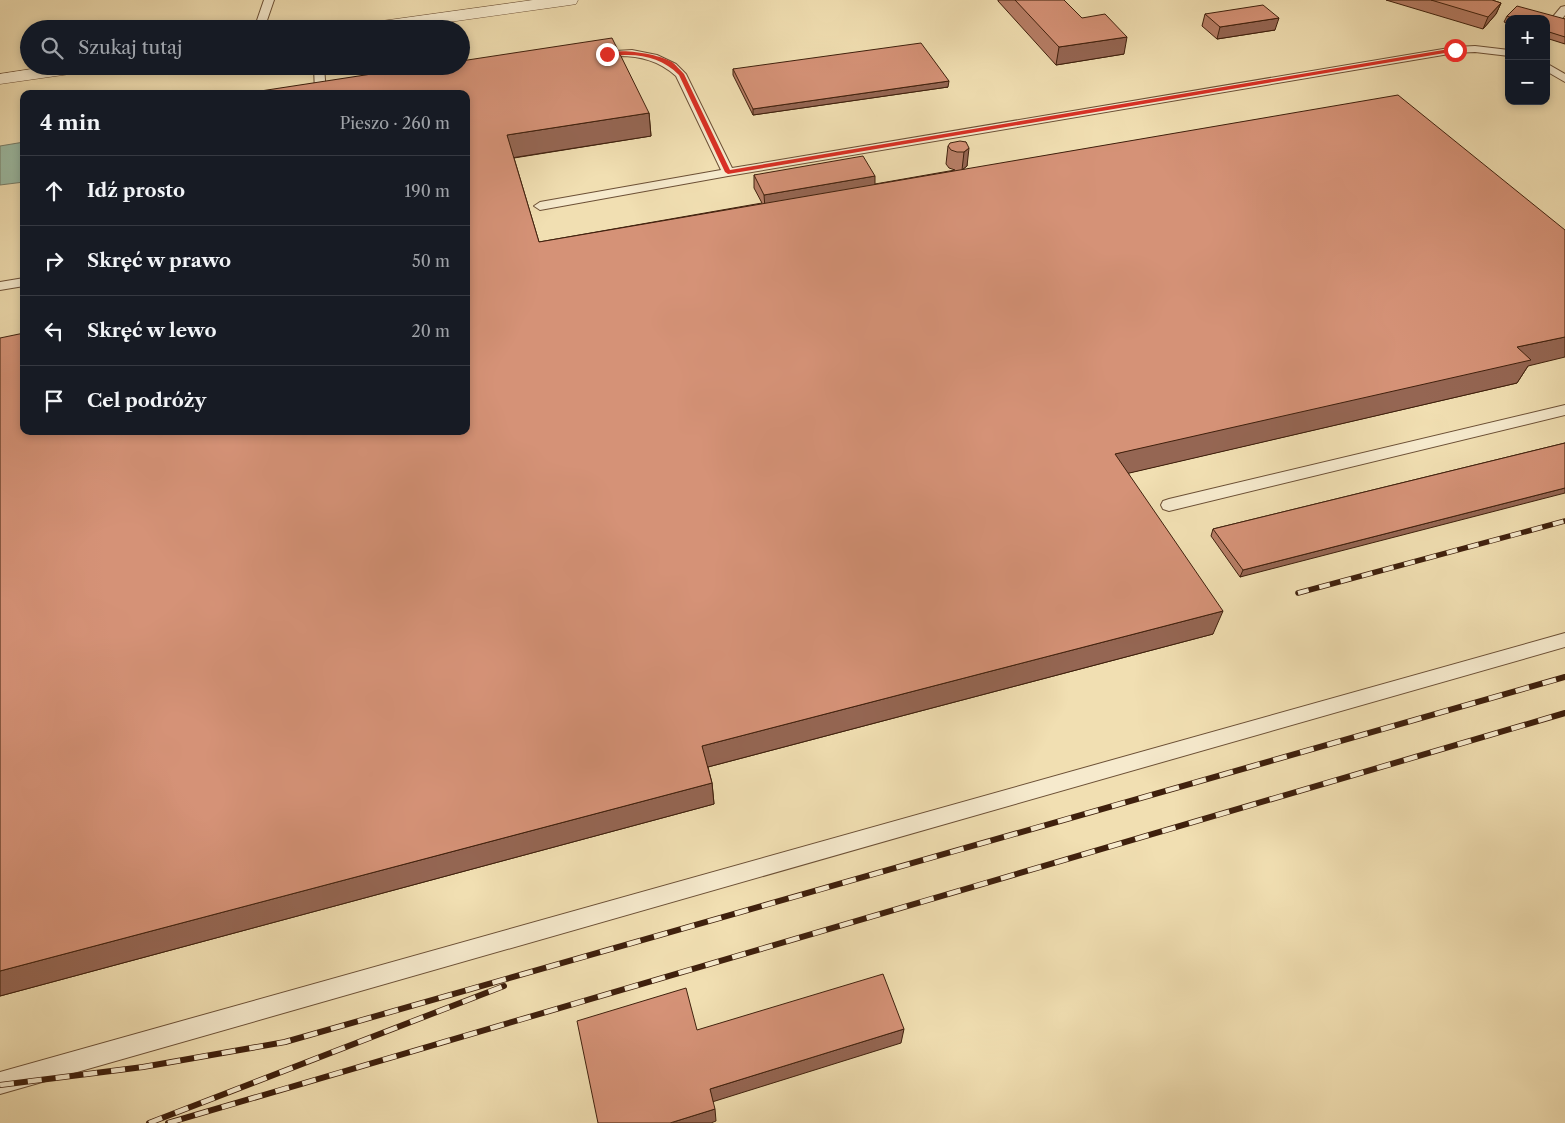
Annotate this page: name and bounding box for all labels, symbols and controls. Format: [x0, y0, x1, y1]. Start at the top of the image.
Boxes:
map controls [1505, 15, 1550, 105]
button: + [1505, 15, 1550, 60]
search box [20, 20, 470, 75]
icon: search [38, 34, 66, 62]
text: Szukaj tutaj [78, 36, 182, 59]
route start [1444, 39, 1467, 62]
route end [596, 43, 619, 66]
button: − [1505, 60, 1550, 105]
text: 4 min [40, 110, 101, 135]
text: Pieszo · 260 m [340, 113, 450, 133]
icon: ahead [40, 177, 68, 205]
text: Idź prosto [87, 179, 185, 202]
text: 190 m [405, 181, 450, 201]
icon: right [40, 247, 68, 275]
text: Skręć w prawo [87, 249, 231, 272]
text: 50 m [412, 251, 450, 271]
icon: left [40, 317, 68, 345]
text: Skręć w lewo [87, 319, 217, 342]
text: 20 m [411, 321, 450, 341]
icon: arrive [40, 387, 68, 415]
text: Cel podróży [87, 389, 206, 412]

